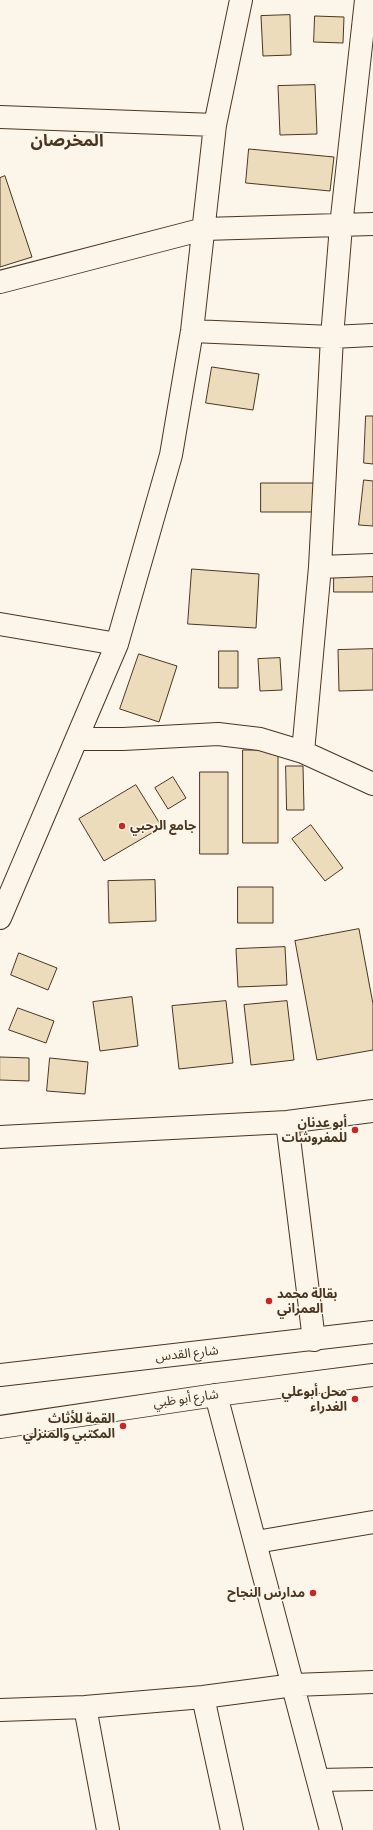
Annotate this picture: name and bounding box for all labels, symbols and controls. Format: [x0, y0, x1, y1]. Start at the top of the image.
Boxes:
district label: المخرصان [30, 131, 104, 151]
place label: جامع الرحبي [130, 818, 196, 834]
marker: جامع الرحبي [117, 821, 127, 831]
place label: أبو عدنان للمفروشات [282, 1115, 347, 1146]
marker: أبو عدنان للمفروشات [350, 1125, 360, 1135]
place label: بقالة محمد العمراني [277, 1286, 337, 1317]
marker: بقالة محمد العمراني [264, 1296, 274, 1306]
street label: شارع القدس [155, 1343, 219, 1365]
place label: محل أبوعلي الغدراء [281, 1384, 347, 1415]
street label: شارع أبو ظبي [152, 1387, 220, 1411]
marker: محل أبوعلي الغدراء [350, 1394, 360, 1404]
place label: القمة للأثاث المكتبي والمنزلي [23, 1411, 115, 1442]
marker: القمة للأثاث المكتبي والمنزلي [118, 1421, 128, 1431]
place label: مدارس النجاح [227, 1585, 305, 1601]
marker: مدارس النجاح [308, 1588, 318, 1598]

